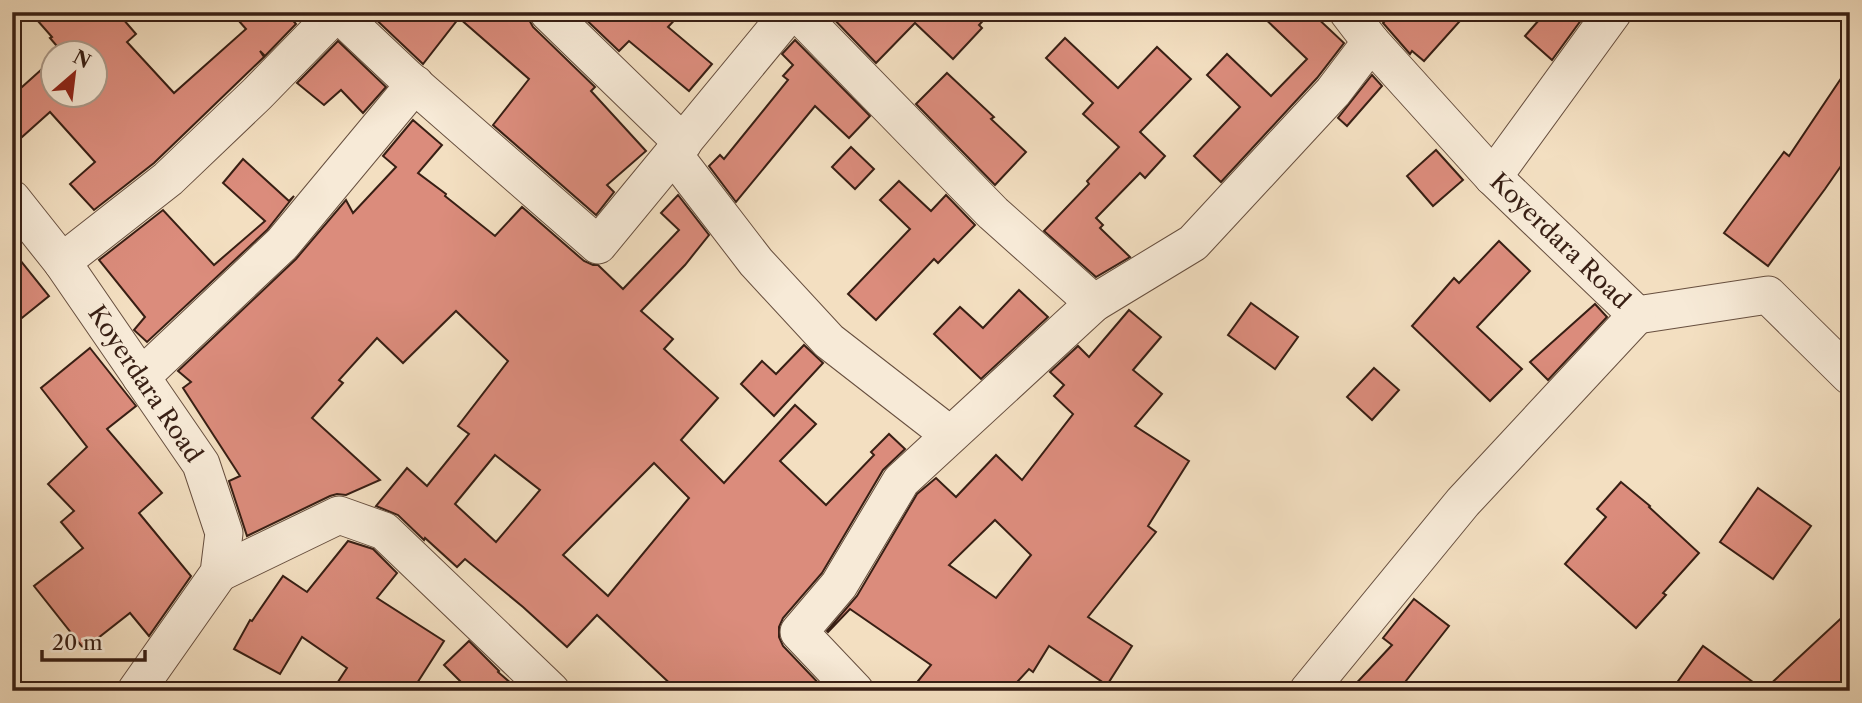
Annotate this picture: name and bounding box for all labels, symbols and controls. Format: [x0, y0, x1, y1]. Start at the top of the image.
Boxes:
north arrow [38, 38, 108, 108]
text: N [69, 45, 94, 73]
street label: Koyerdara Road [1484, 167, 1637, 315]
street label: Koyerdara Road [82, 300, 209, 468]
scale bar [42, 619, 145, 663]
text: 20 m [52, 630, 103, 655]

